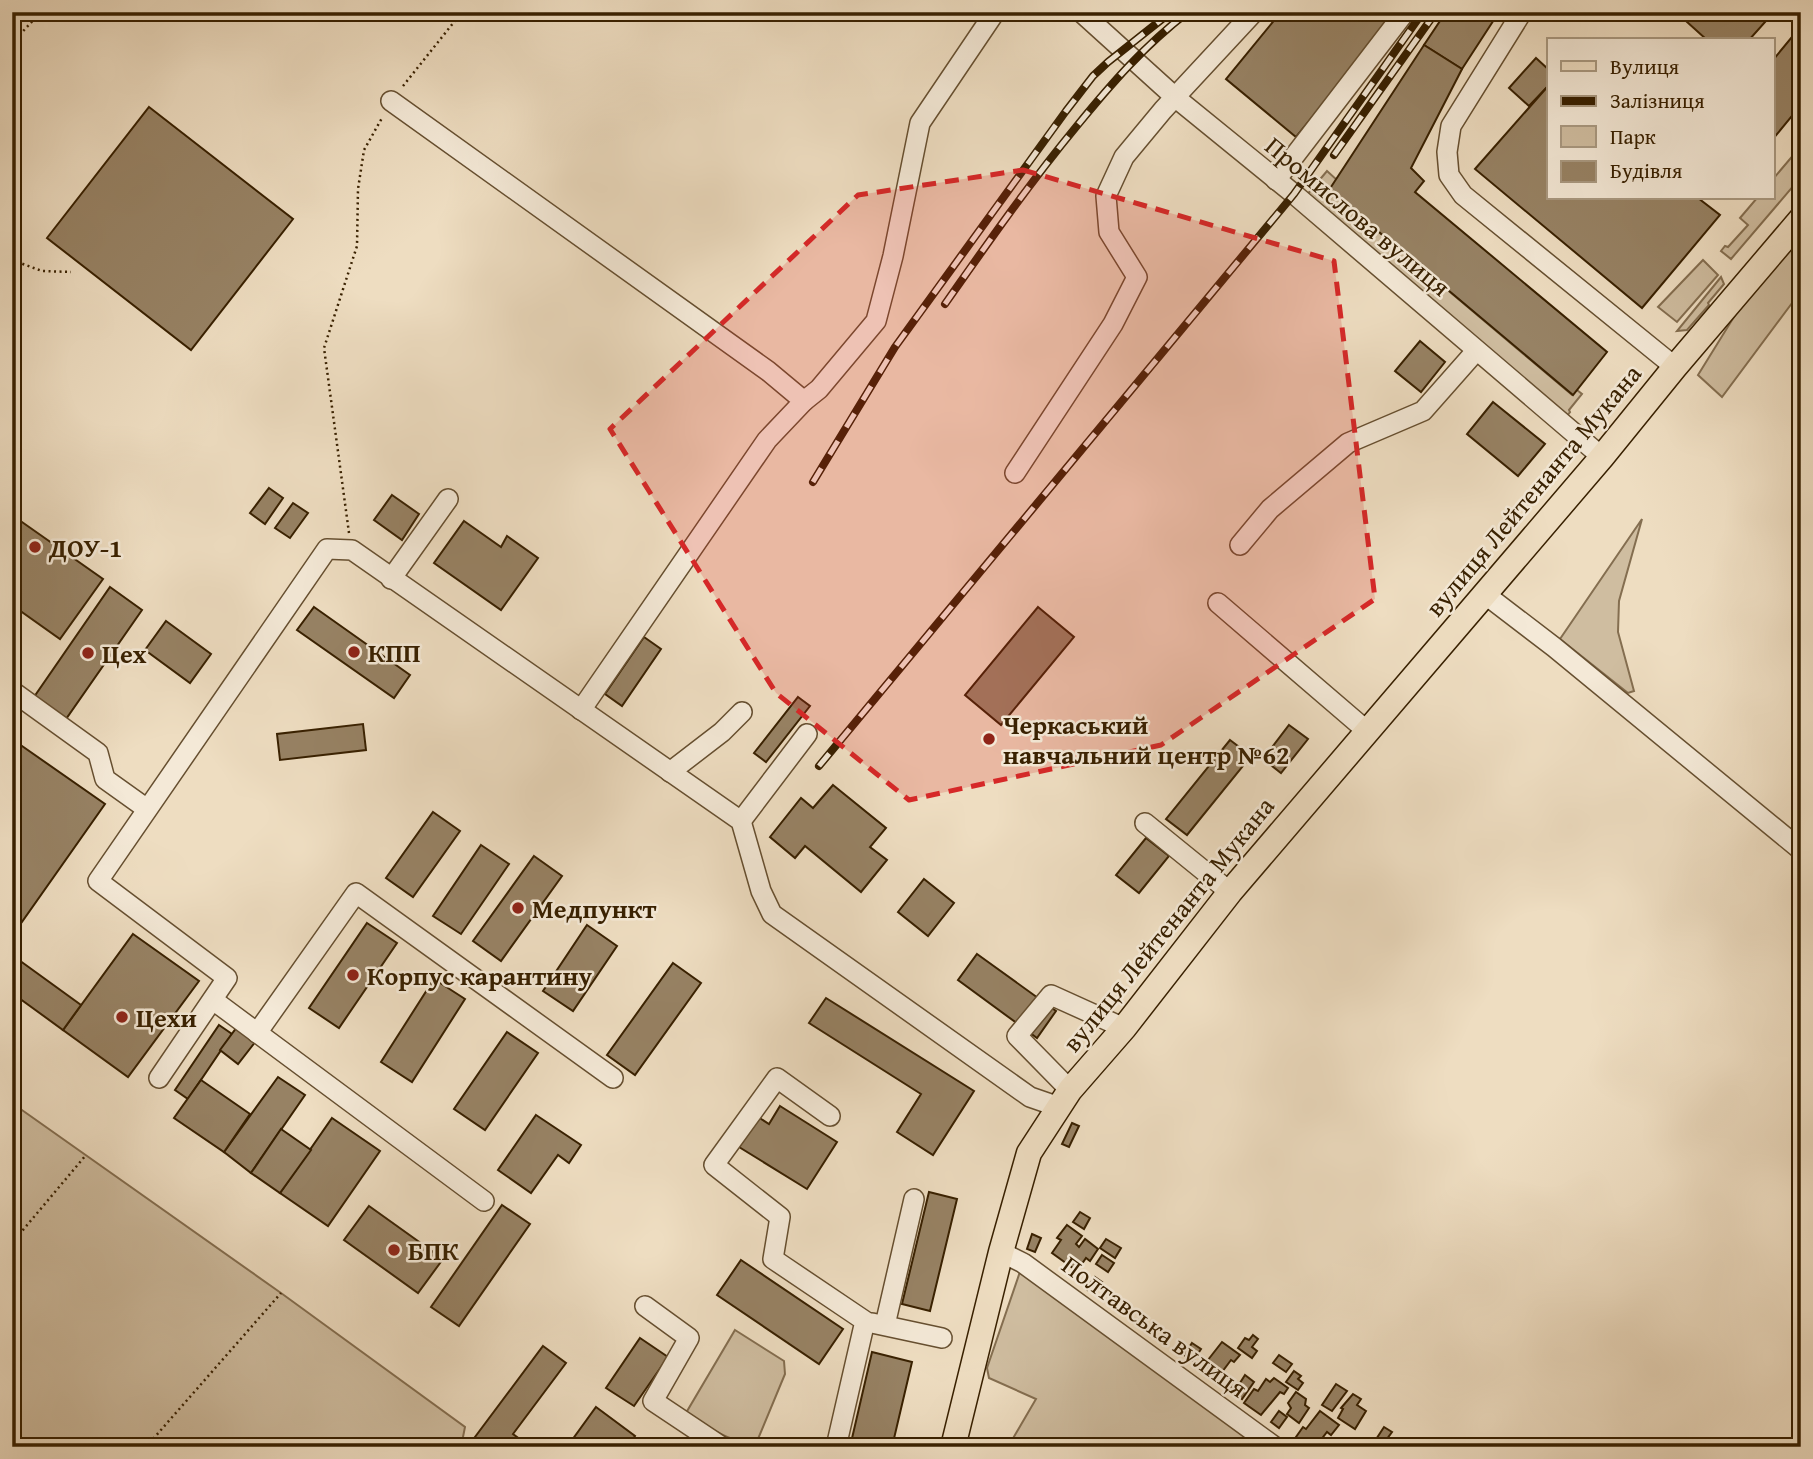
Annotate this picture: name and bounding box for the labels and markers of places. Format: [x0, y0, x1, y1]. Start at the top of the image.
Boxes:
place label: ДОУ-1 [48, 528, 123, 567]
marker: ДОУ-1 [27, 539, 43, 555]
place label: КПП [368, 633, 420, 672]
place label: Цех [102, 634, 147, 673]
marker: КПП [346, 644, 362, 660]
marker: Цех [80, 645, 96, 661]
place label: Черкаський навчальний центр №62 [1003, 705, 1289, 774]
marker: Черкаський навчальний центр №62 [981, 731, 997, 747]
place label: Медпункт [532, 889, 657, 928]
marker: Медпункт [510, 900, 526, 916]
place label: Корпус карантину [367, 956, 592, 995]
marker: Корпус карантину [345, 967, 361, 983]
place label: Цехи [136, 998, 197, 1037]
marker: Цехи [114, 1009, 130, 1025]
place label: БПК [408, 1231, 460, 1270]
marker: БПК [386, 1242, 402, 1258]

